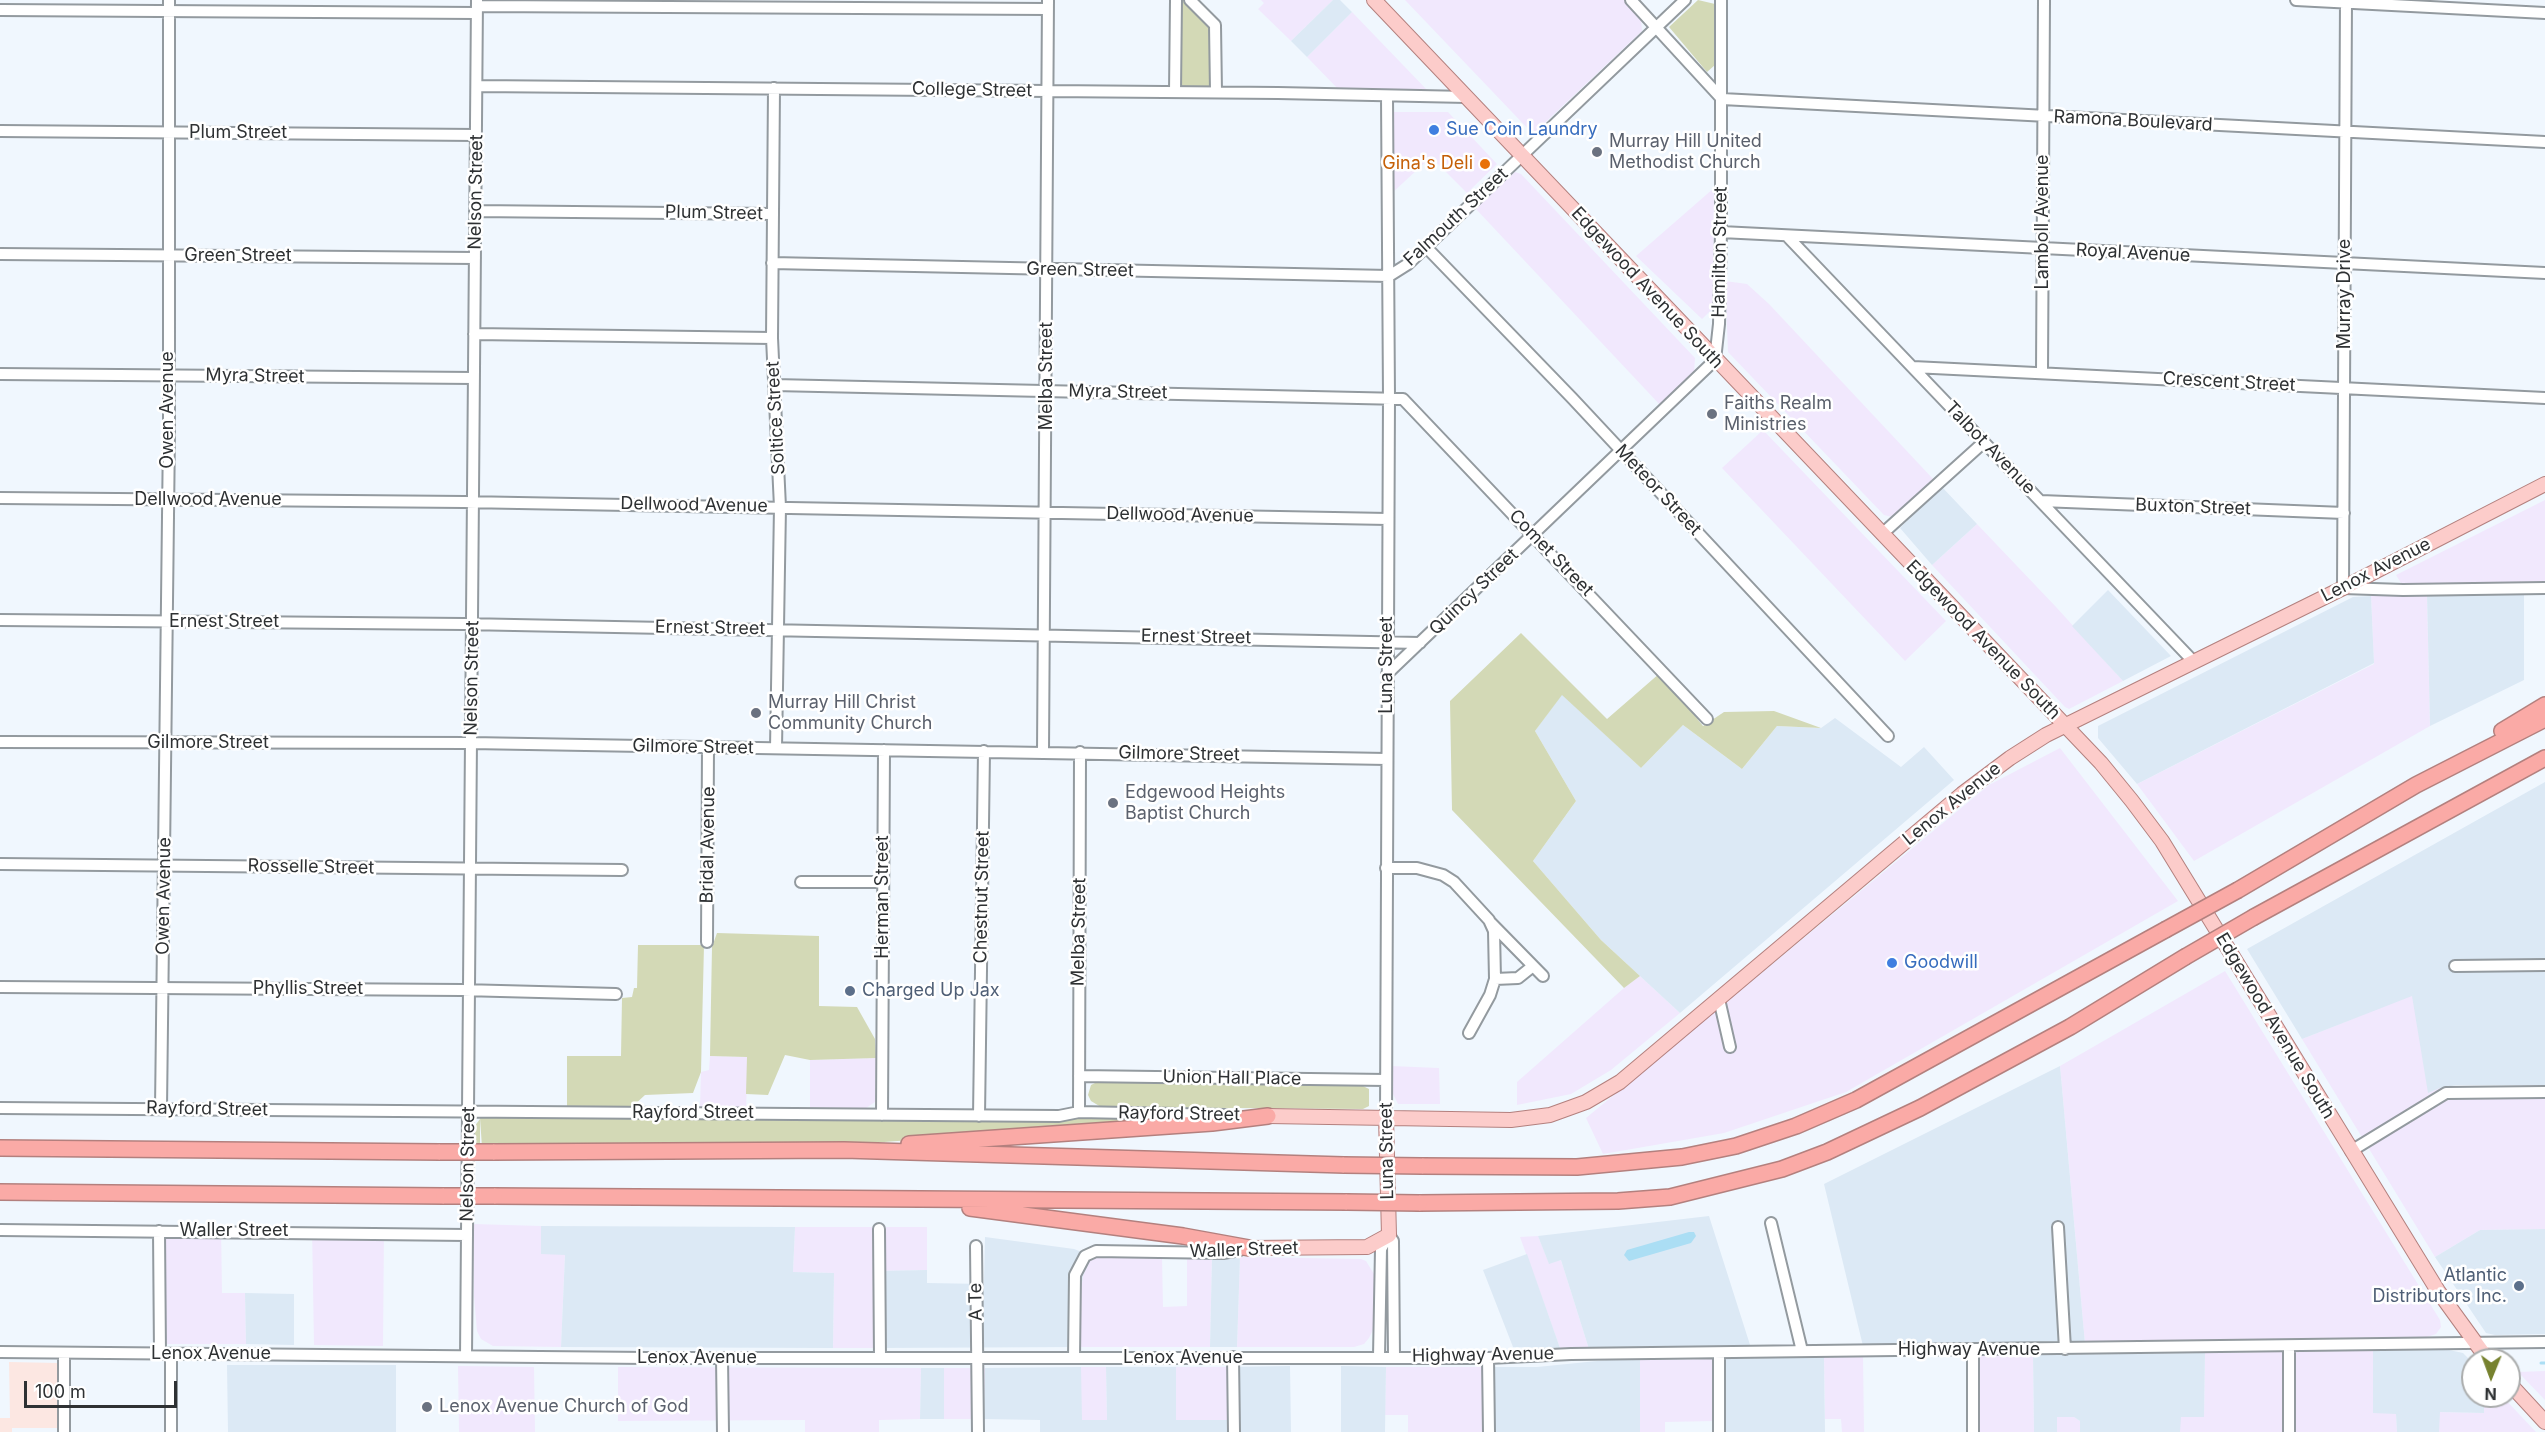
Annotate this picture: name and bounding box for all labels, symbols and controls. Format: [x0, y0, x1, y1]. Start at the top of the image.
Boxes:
street label: College Street [912, 78, 1032, 102]
street label: Ramona Boulevard [2053, 106, 2213, 136]
place label: Sue Coin Laundry [1446, 119, 1598, 141]
street label: Plum Street [189, 122, 287, 144]
marker: Sue Coin Laundry [1427, 123, 1441, 137]
place label: Murray Hill United Methodist Church [1609, 131, 1762, 174]
street label: Nelson Street [464, 134, 488, 250]
marker: Murray Hill United Methodist Church [1590, 145, 1604, 159]
place label: Gina's Deli [1382, 153, 1473, 175]
street label: Lamboll Avenue [2032, 155, 2054, 289]
marker: Gina's Deli [1478, 157, 1492, 171]
street label: Falmouth Street [1400, 163, 1512, 271]
street label: Hamilton Street [1708, 186, 1732, 318]
street label: Plum Street [665, 201, 763, 225]
street label: Edgewood Avenue South [1566, 203, 1728, 373]
street label: Royal Avenue [2075, 239, 2191, 267]
street label: Murray Drive [2334, 239, 2356, 349]
street label: Green Street [184, 245, 292, 267]
street label: Green Street [1026, 258, 1134, 282]
street label: Melba Street [1036, 322, 1058, 430]
street label: Owen Avenue [157, 351, 179, 469]
street label: Soltice Street [762, 361, 790, 475]
street label: Myra Street [205, 364, 305, 388]
street label: Crescent Street [2162, 368, 2296, 396]
street label: Myra Street [1068, 380, 1168, 404]
place label: Faiths Realm Ministries [1724, 393, 1832, 436]
street label: Talbot Avenue [1940, 397, 2040, 499]
marker: Faiths Realm Ministries [1705, 407, 1719, 421]
street label: Meteor Street [1610, 440, 1706, 540]
street label: Dellwood Avenue [134, 489, 282, 511]
street label: Dellwood Avenue [620, 493, 768, 517]
street label: Buxton Street [2135, 494, 2251, 520]
street label: Dellwood Avenue [1106, 503, 1254, 527]
street label: Comet Street [1504, 505, 1598, 601]
street label: Lenox Avenue [2318, 533, 2434, 607]
street label: Quincy Street [1425, 544, 1523, 640]
street label: Edgewood Avenue South [1901, 556, 2065, 724]
street label: Ernest Street [169, 611, 279, 633]
street label: Ernest Street [655, 616, 765, 640]
street label: Luna Street [1376, 616, 1398, 714]
street label: Nelson Street [460, 620, 484, 736]
street label: Ernest Street [1141, 625, 1251, 649]
place label: Murray Hill Christ Community Church [768, 692, 932, 734]
marker: Murray Hill Christ Community Church [749, 706, 763, 720]
street label: Gilmore Street [147, 732, 269, 754]
street label: Gilmore Street [632, 735, 754, 759]
street label: Gilmore Street [1118, 742, 1240, 766]
street label: Lenox Avenue [1899, 758, 2005, 850]
place label: Edgewood Heights Baptist Church [1125, 782, 1285, 824]
street label: Bridal Avenue [696, 786, 720, 904]
marker: Edgewood Heights Baptist Church [1106, 796, 1120, 810]
street label: Chestnut Street [970, 830, 994, 964]
street label: Herman Street [872, 835, 894, 959]
street label: Owen Avenue [152, 837, 176, 955]
street label: Rosselle Street [247, 855, 375, 879]
street label: Melba Street [1067, 878, 1091, 986]
street label: Edgewood Avenue South [2211, 929, 2339, 1123]
place label: Goodwill [1904, 952, 1978, 974]
marker: Goodwill [1885, 956, 1899, 970]
street label: Phyllis Street [253, 978, 363, 1000]
place label: Charged Up Jax [862, 980, 1000, 1002]
marker: Charged Up Jax [843, 984, 857, 998]
street label: Union Hall Place [1162, 1066, 1302, 1090]
street label: Rayford Street [146, 1097, 268, 1121]
street label: Rayford Street [632, 1102, 754, 1124]
street label: Rayford Street [1118, 1102, 1240, 1126]
street label: Luna Street [1375, 1102, 1399, 1200]
street label: Nelson Street [456, 1106, 480, 1222]
street label: Waller Street [180, 1220, 288, 1242]
street label: Waller Street [1189, 1237, 1299, 1263]
place label: Atlantic Distributors Inc. [2372, 1265, 2507, 1308]
marker: Atlantic Distributors Inc. [2512, 1279, 2526, 1293]
street label: A Te [965, 1283, 987, 1321]
street label: Highway Avenue [1898, 1339, 2040, 1361]
street label: Lenox Avenue [151, 1343, 271, 1365]
street label: Highway Avenue [1412, 1343, 1554, 1367]
street label: Lenox Avenue [637, 1347, 757, 1369]
street label: Lenox Avenue [1123, 1347, 1243, 1369]
north arrow [2461, 1348, 2521, 1408]
scale bar [27, 1369, 180, 1407]
text: 100 m [35, 1381, 86, 1402]
text: N [2484, 1384, 2497, 1404]
place label: Lenox Avenue Church of God [439, 1396, 689, 1418]
marker: Lenox Avenue Church of God [420, 1400, 434, 1414]

